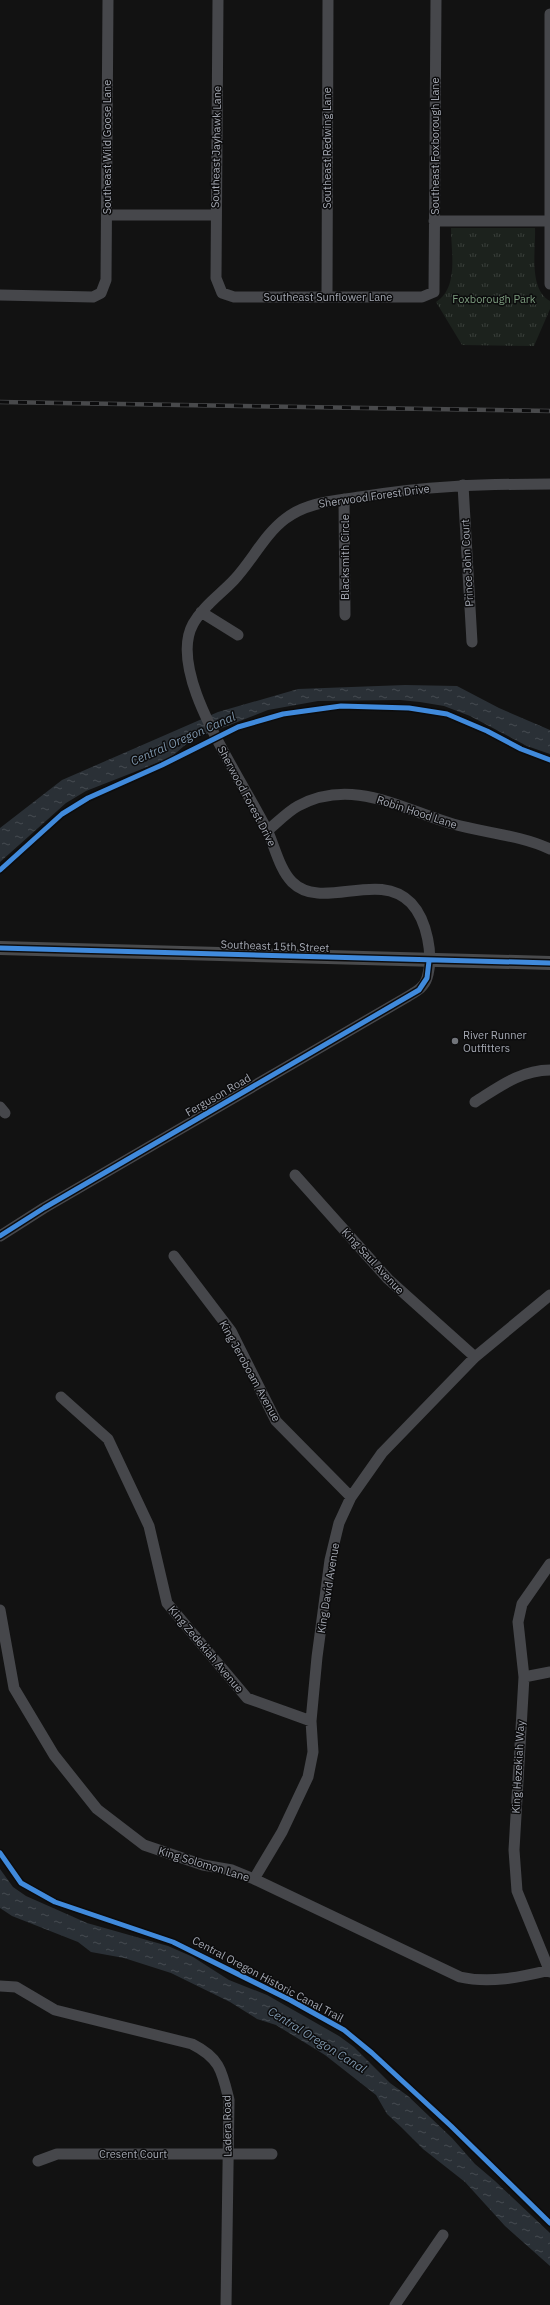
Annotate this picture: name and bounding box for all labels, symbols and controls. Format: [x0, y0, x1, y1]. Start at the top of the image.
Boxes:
street label: Southeast Foxborough Lane [428, 77, 442, 215]
street label: Southeast Wild Goose Lane [100, 80, 114, 214]
street label: Southeast Jayhawk Lane [208, 86, 224, 208]
street label: Southeast Redwing Lane [320, 87, 334, 209]
street label: Southeast Sunflower Lane [264, 290, 392, 304]
park label: Foxborough Park [452, 292, 536, 306]
street label: Sherwood Forest Drive [318, 481, 430, 511]
street label: Blacksmith Circle [338, 514, 352, 600]
street label: Prince John Court [458, 519, 476, 607]
water label: Central Oregon Canal [128, 708, 238, 768]
street label: Sherwood Forest Drive [215, 743, 279, 849]
street label: Robin Hood Lane [375, 792, 459, 832]
street label: Southeast 15th Street [220, 937, 330, 955]
place label: River Runner Outfitters [463, 1028, 527, 1055]
marker: River Runner Outfitters [450, 1036, 460, 1046]
street label: Ferguson Road [183, 1071, 253, 1119]
street label: King Saul Avenue [339, 1225, 407, 1297]
street label: King Jeroboam Avenue [216, 1318, 284, 1424]
street label: King David Avenue [314, 1542, 342, 1634]
street label: King Zedekiah Avenue [166, 1603, 246, 1695]
street label: King Hezekiah Way [509, 1719, 527, 1814]
street label: King Solomon Lane [157, 1844, 251, 1884]
street label: Central Oregon Historic Canal Trail [190, 1933, 346, 2025]
water label: Central Oregon Canal [265, 2003, 370, 2076]
street label: Ladera Road [219, 2095, 235, 2157]
street label: Cresent Court [99, 2147, 167, 2161]

